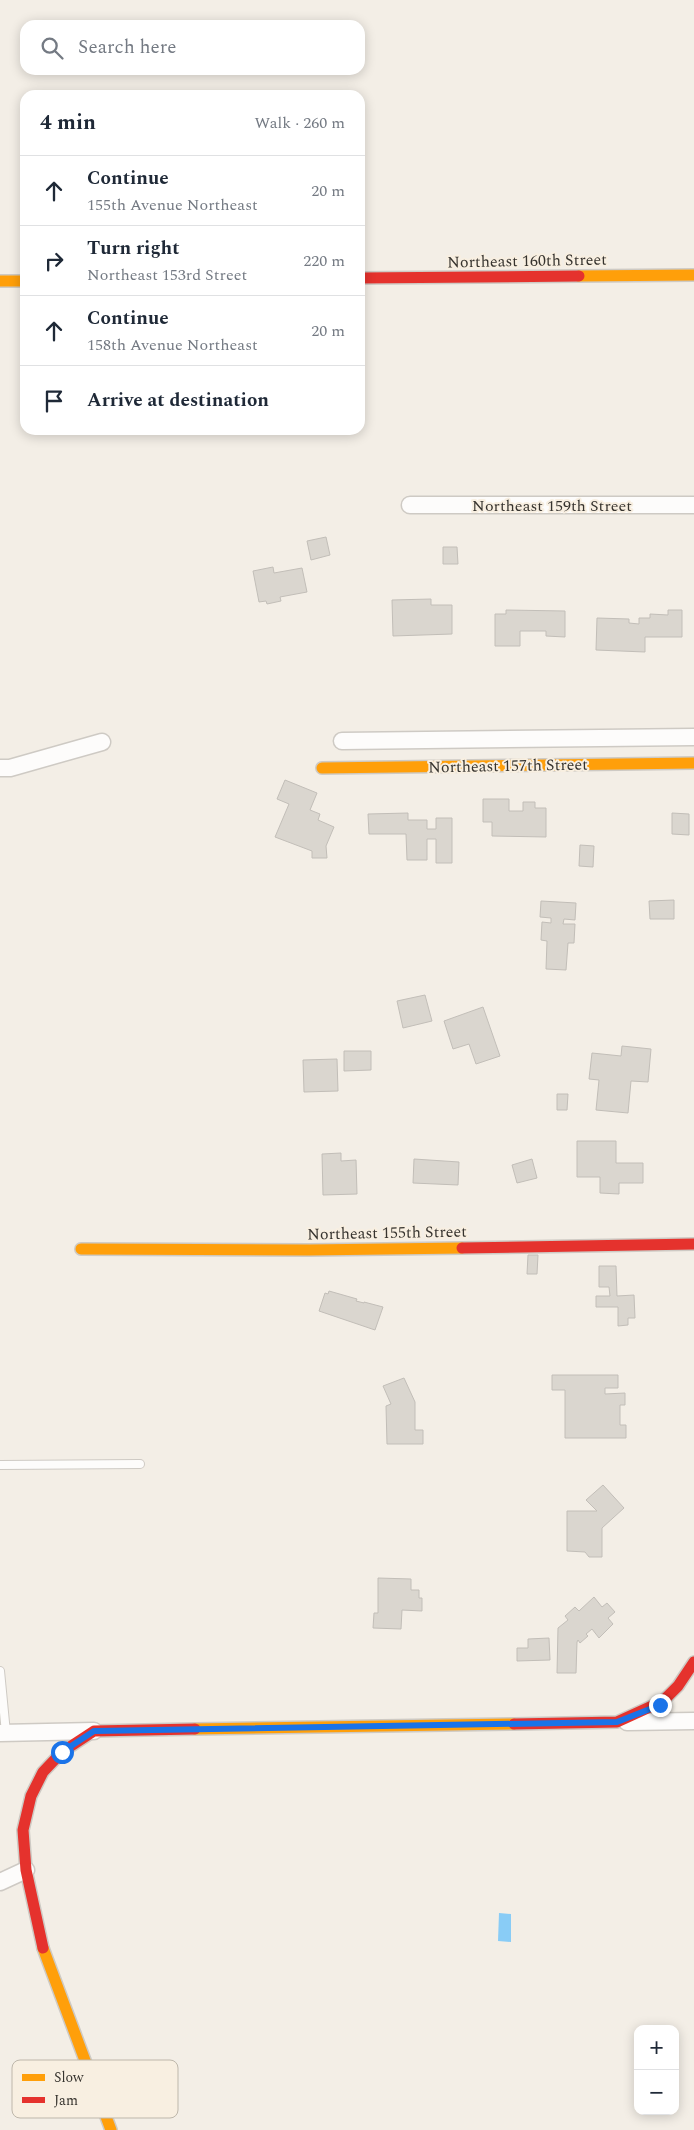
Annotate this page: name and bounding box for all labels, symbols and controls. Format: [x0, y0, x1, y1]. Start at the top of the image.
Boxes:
search box [20, 20, 365, 75]
text: Search here [78, 33, 177, 62]
icon: search [38, 34, 66, 62]
text: 4 min [40, 107, 96, 139]
text: Walk · 260 m [254, 111, 345, 135]
text: Continue [87, 164, 169, 193]
icon: ahead [40, 177, 68, 205]
text: 20 m [311, 179, 345, 203]
text: 155th Avenue Northeast [87, 193, 258, 217]
text: Turn right [87, 234, 180, 263]
icon: right [40, 247, 68, 275]
street label: Northeast 160th Street [447, 248, 607, 274]
text: 220 m [303, 249, 345, 273]
text: Northeast 153rd Street [87, 263, 247, 287]
text: Continue [87, 304, 169, 333]
icon: ahead [40, 317, 68, 345]
text: 20 m [311, 319, 345, 343]
text: 158th Avenue Northeast [87, 333, 258, 357]
text: Arrive at destination [87, 386, 269, 415]
icon: arrive [40, 387, 68, 415]
street label: Northeast 159th Street [472, 494, 632, 518]
street label: Northeast 157th Street [428, 753, 588, 779]
street label: Northeast 155th Street [307, 1220, 467, 1246]
route end [649, 1694, 672, 1717]
route start [51, 1741, 74, 1764]
map controls [634, 2025, 679, 2115]
button: + [634, 2025, 679, 2070]
legend [12, 2060, 178, 2118]
text: Slow [54, 2067, 84, 2088]
button: − [634, 2070, 679, 2115]
text: Jam [54, 2090, 78, 2111]

